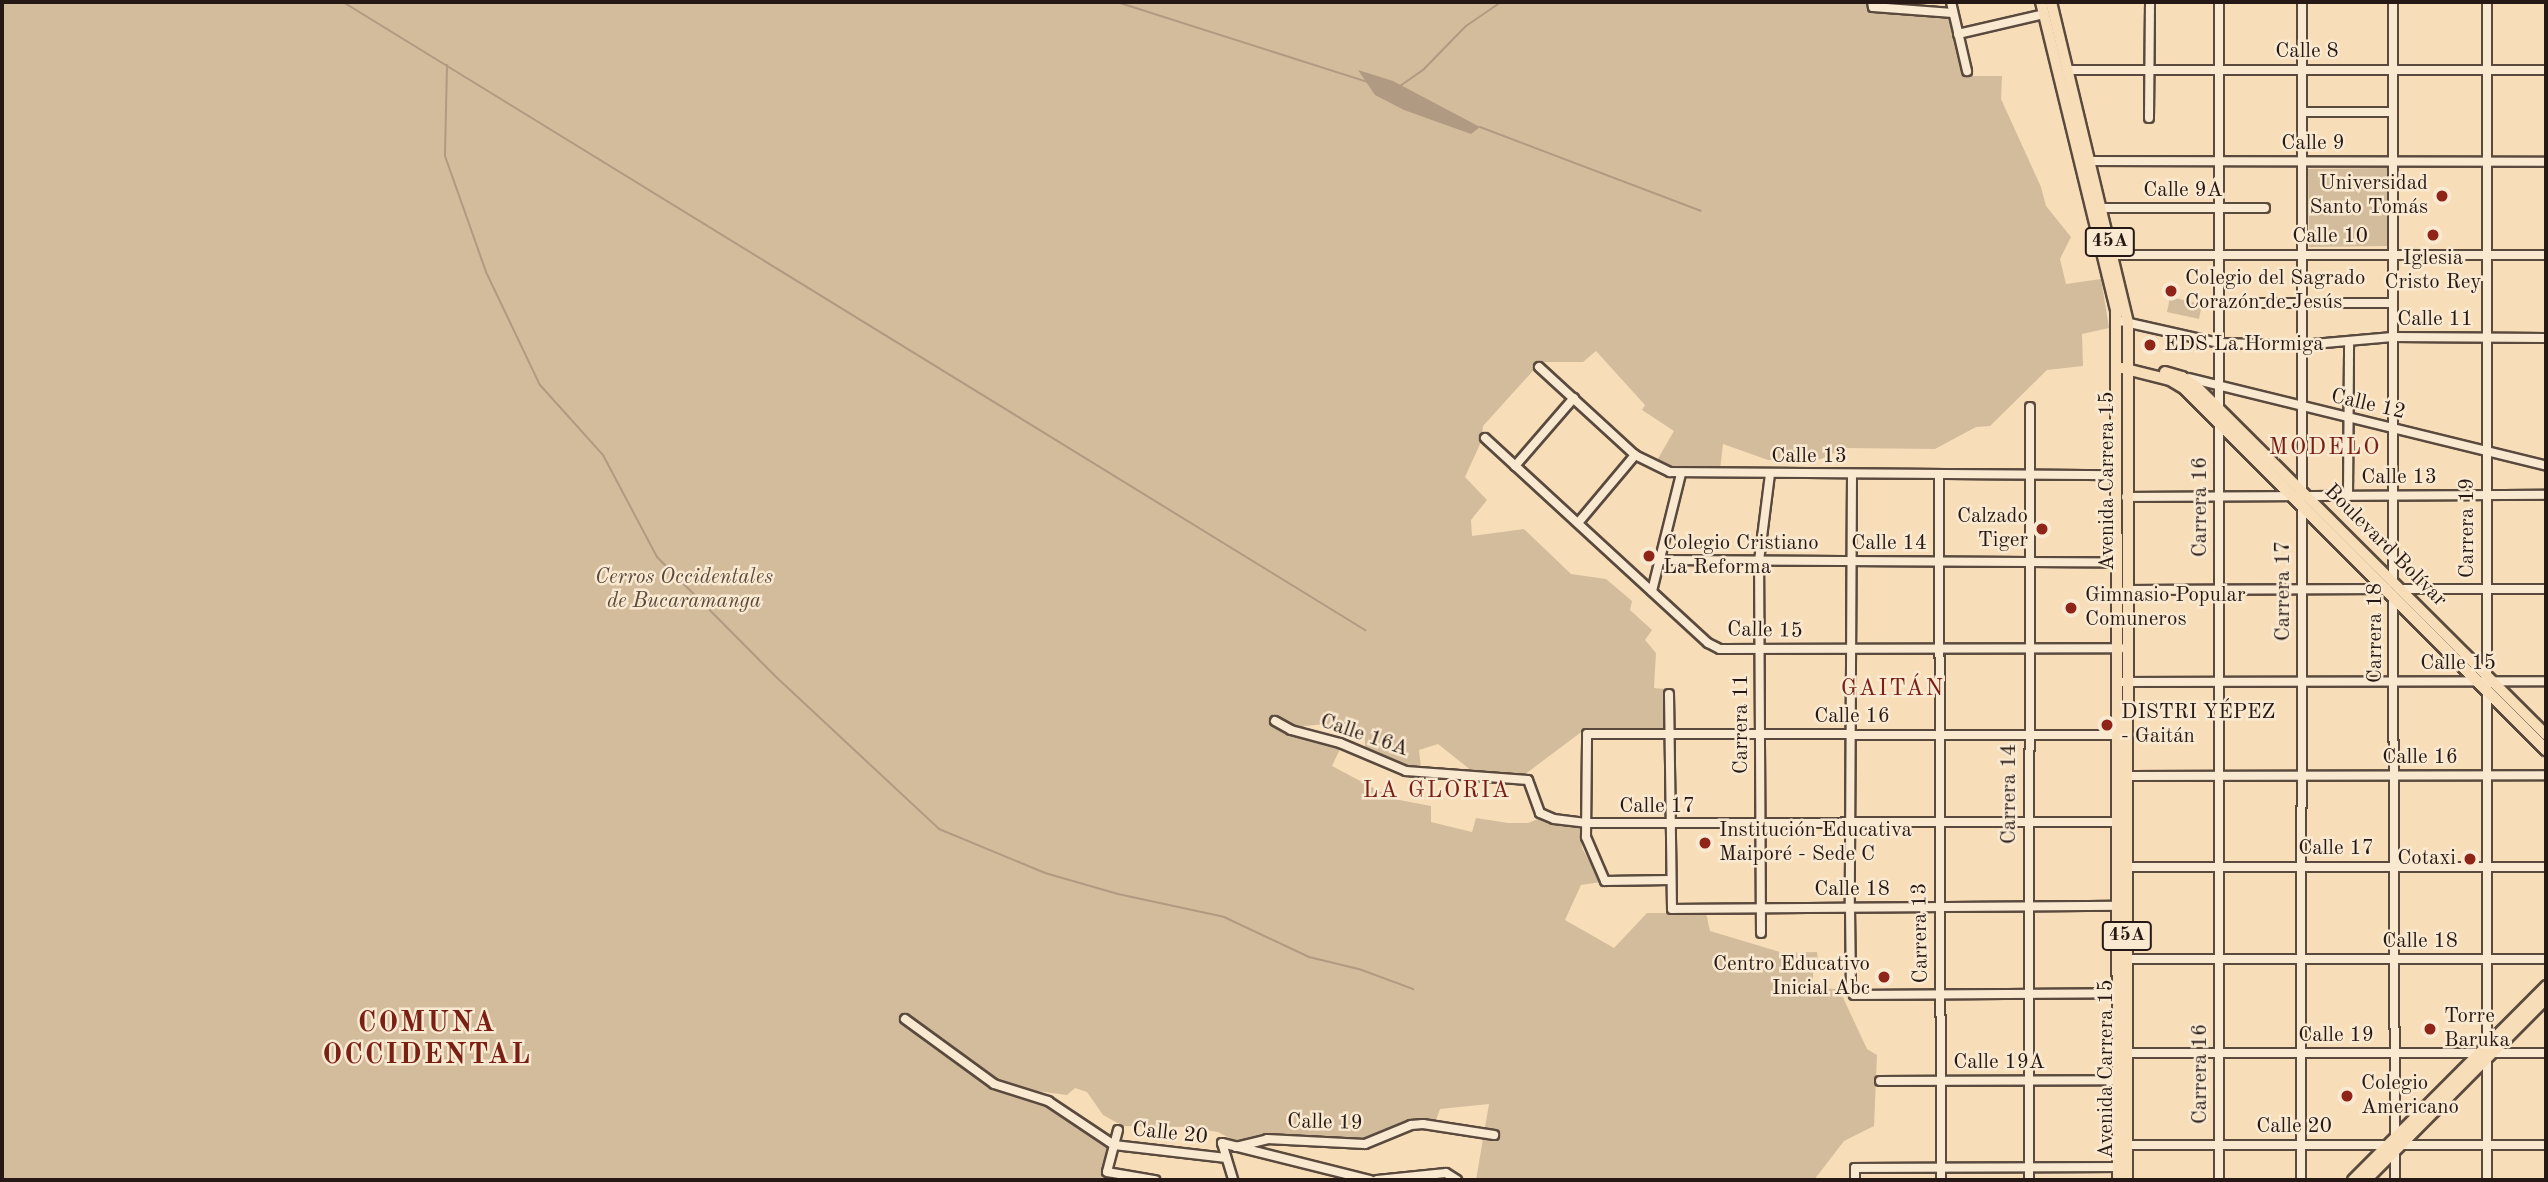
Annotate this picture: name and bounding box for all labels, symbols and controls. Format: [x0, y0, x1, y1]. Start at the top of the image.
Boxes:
street label: Calle 8 [2275, 39, 2339, 65]
street label: Calle 9 [2281, 131, 2345, 157]
place label: Universidad Santo Tomás [2309, 171, 2428, 221]
street label: Calle 9A [2143, 178, 2223, 204]
marker: Universidad Santo Tomás [2434, 188, 2450, 204]
street label: Calle 10 [2292, 224, 2368, 250]
road number: 45A [2084, 226, 2136, 258]
marker: Iglesia Cristo Rey [2425, 227, 2441, 243]
place label: Iglesia Cristo Rey [2385, 246, 2481, 296]
place label: Colegio del Sagrado Corazón de Jesús [2185, 266, 2365, 316]
marker: Colegio del Sagrado Corazón de Jesús [2163, 283, 2179, 299]
street label: Calle 11 [2397, 307, 2473, 333]
place label: EDS La Hormiga [2164, 332, 2324, 358]
marker: EDS La Hormiga [2142, 337, 2158, 353]
street label: Calle 12 [2328, 384, 2408, 426]
street label: Avenida Carrera 15 [2095, 391, 2121, 571]
district label: MODELO [2269, 434, 2381, 462]
street label: Calle 13 [1771, 444, 1847, 470]
street label: Carrera 16 [2188, 457, 2214, 557]
street label: Calle 13 [2361, 465, 2437, 491]
street label: Carrera 19 [2455, 478, 2481, 578]
street label: Boulevard Bolívar [2318, 479, 2452, 613]
place label: Calzado Tiger [1957, 504, 2028, 554]
marker: Calzado Tiger [2034, 521, 2050, 537]
place label: Colegio Cristiano La Reforma [1663, 531, 1819, 581]
street label: Calle 14 [1851, 531, 1927, 557]
street label: Carrera 17 [2271, 541, 2297, 641]
marker: Colegio Cristiano La Reforma [1641, 548, 1657, 564]
park label: Cerros Occidentales de Bucaramanga [595, 565, 773, 615]
place label: Gimnasio Popular Comuneros [2085, 583, 2246, 633]
street label: Carrera 18 [2363, 583, 2389, 683]
marker: Gimnasio Popular Comuneros [2063, 600, 2079, 616]
street label: Calle 15 [1727, 618, 1803, 644]
street label: Calle 15 [2420, 651, 2496, 677]
street label: Carrera 11 [1729, 674, 1755, 774]
district label: GAITÁN [1842, 675, 1944, 703]
place label: DISTRI YÉPEZ - Gaitán [2121, 700, 2275, 750]
street label: Calle 16 [1814, 704, 1890, 730]
street label: Calle 16A [1317, 709, 1411, 763]
marker: DISTRI YÉPEZ - Gaitán [2099, 717, 2115, 733]
street label: Carrera 14 [1997, 744, 2023, 844]
street label: Calle 16 [2382, 745, 2458, 771]
district label: LA GLORIA [1364, 777, 1510, 805]
street label: Calle 17 [1619, 794, 1695, 820]
place label: Institución Educativa Maiporé - Sede C [1719, 818, 1912, 868]
marker: Institución Educativa Maiporé - Sede C [1697, 835, 1713, 851]
street label: Calle 17 [2298, 836, 2374, 862]
place label: Cotaxi [2397, 846, 2456, 872]
marker: Cotaxi [2462, 851, 2478, 867]
street label: Calle 18 [1814, 877, 1890, 903]
street label: Carrera 13 [1908, 883, 1934, 983]
road number: 45A [2101, 920, 2153, 952]
street label: Calle 18 [2382, 929, 2458, 955]
place label: Centro Educativo Inicial Abc [1713, 952, 1870, 1002]
marker: Centro Educativo Inicial Abc [1876, 969, 1892, 985]
street label: Avenida Carrera 15 [2094, 979, 2120, 1159]
place label: Torre Baruka [2444, 1004, 2510, 1054]
district label: COMUNA OCCIDENTAL [324, 1007, 530, 1073]
marker: Torre Baruka [2422, 1021, 2438, 1037]
street label: Calle 19 [2298, 1023, 2374, 1049]
street label: Carrera 16 [2188, 1024, 2214, 1124]
street label: Calle 19A [1953, 1050, 2045, 1076]
place label: Colegio Americano [2361, 1071, 2459, 1121]
marker: Colegio Americano [2339, 1088, 2355, 1104]
street label: Calle 19 [1287, 1110, 1363, 1136]
street label: Calle 20 [2256, 1114, 2332, 1140]
street label: Calle 20 [1131, 1118, 1209, 1150]

